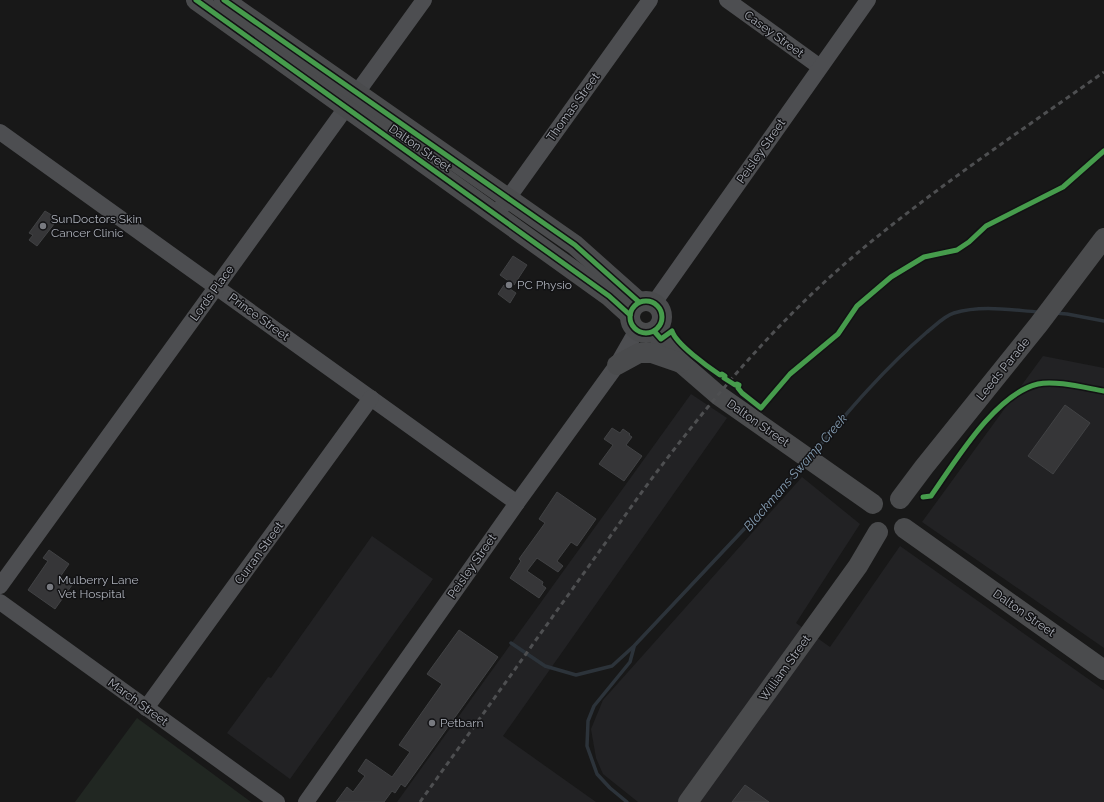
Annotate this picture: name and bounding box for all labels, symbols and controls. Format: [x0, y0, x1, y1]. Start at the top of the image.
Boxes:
street label: Casey Street [742, 8, 806, 60]
street label: Thomas Street [543, 70, 603, 144]
street label: Peisley Street [734, 116, 788, 186]
street label: Dalton Street [386, 121, 454, 175]
place label: SunDoctors Skin Cancer Clinic [51, 212, 142, 240]
marker: SunDoctors Skin Cancer Clinic [38, 221, 48, 231]
street label: Lords Place [187, 263, 237, 323]
place label: PC Physio [517, 278, 572, 292]
marker: PC Physio [504, 280, 514, 290]
street label: Prince Street [226, 290, 292, 344]
street label: Leeds Parade [974, 335, 1032, 403]
street label: Dalton Street [724, 396, 792, 450]
water label: Blackmans Swamp Creek [740, 411, 850, 534]
street label: Curran Street [232, 519, 286, 587]
street label: Peisley Street [445, 531, 499, 601]
place label: Mulberry Lane Vet Hospital [58, 573, 139, 601]
marker: Mulberry Lane Vet Hospital [45, 582, 55, 592]
street label: Dalton Street [990, 586, 1058, 640]
street label: William Street [756, 632, 814, 704]
street label: March Street [105, 675, 171, 729]
place label: Petbarn [440, 716, 484, 730]
marker: Petbarn [427, 718, 437, 728]

